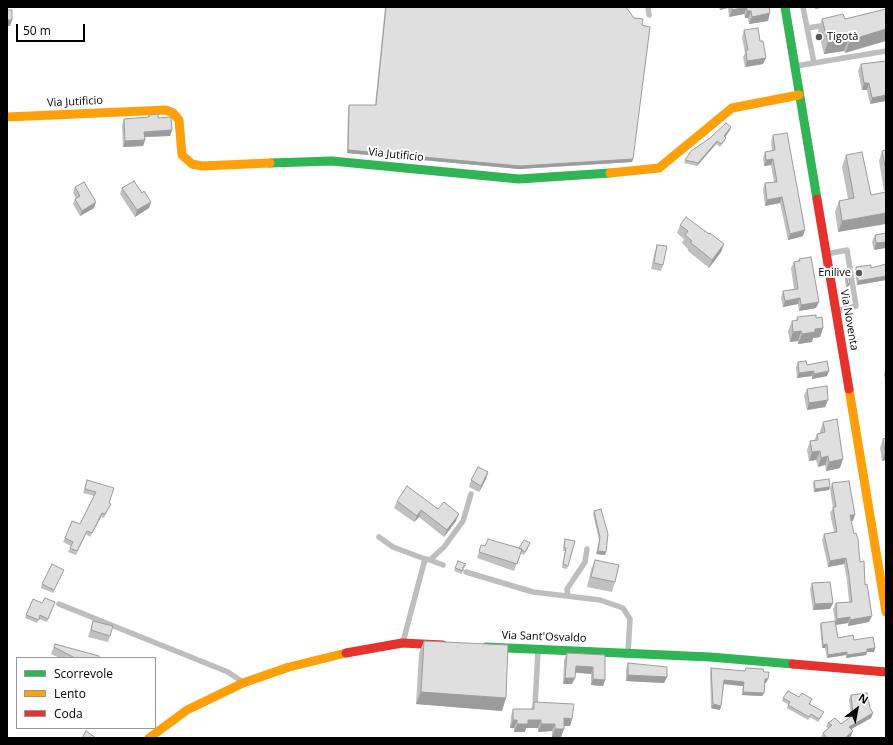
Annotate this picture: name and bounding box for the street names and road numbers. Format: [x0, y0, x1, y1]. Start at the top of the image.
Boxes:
street label: Via Jutificio [47, 94, 103, 110]
street label: Via Jutificio [368, 146, 424, 164]
street label: Via Noventa [837, 288, 861, 352]
street label: Via Sant'Osvaldo [501, 629, 587, 645]

